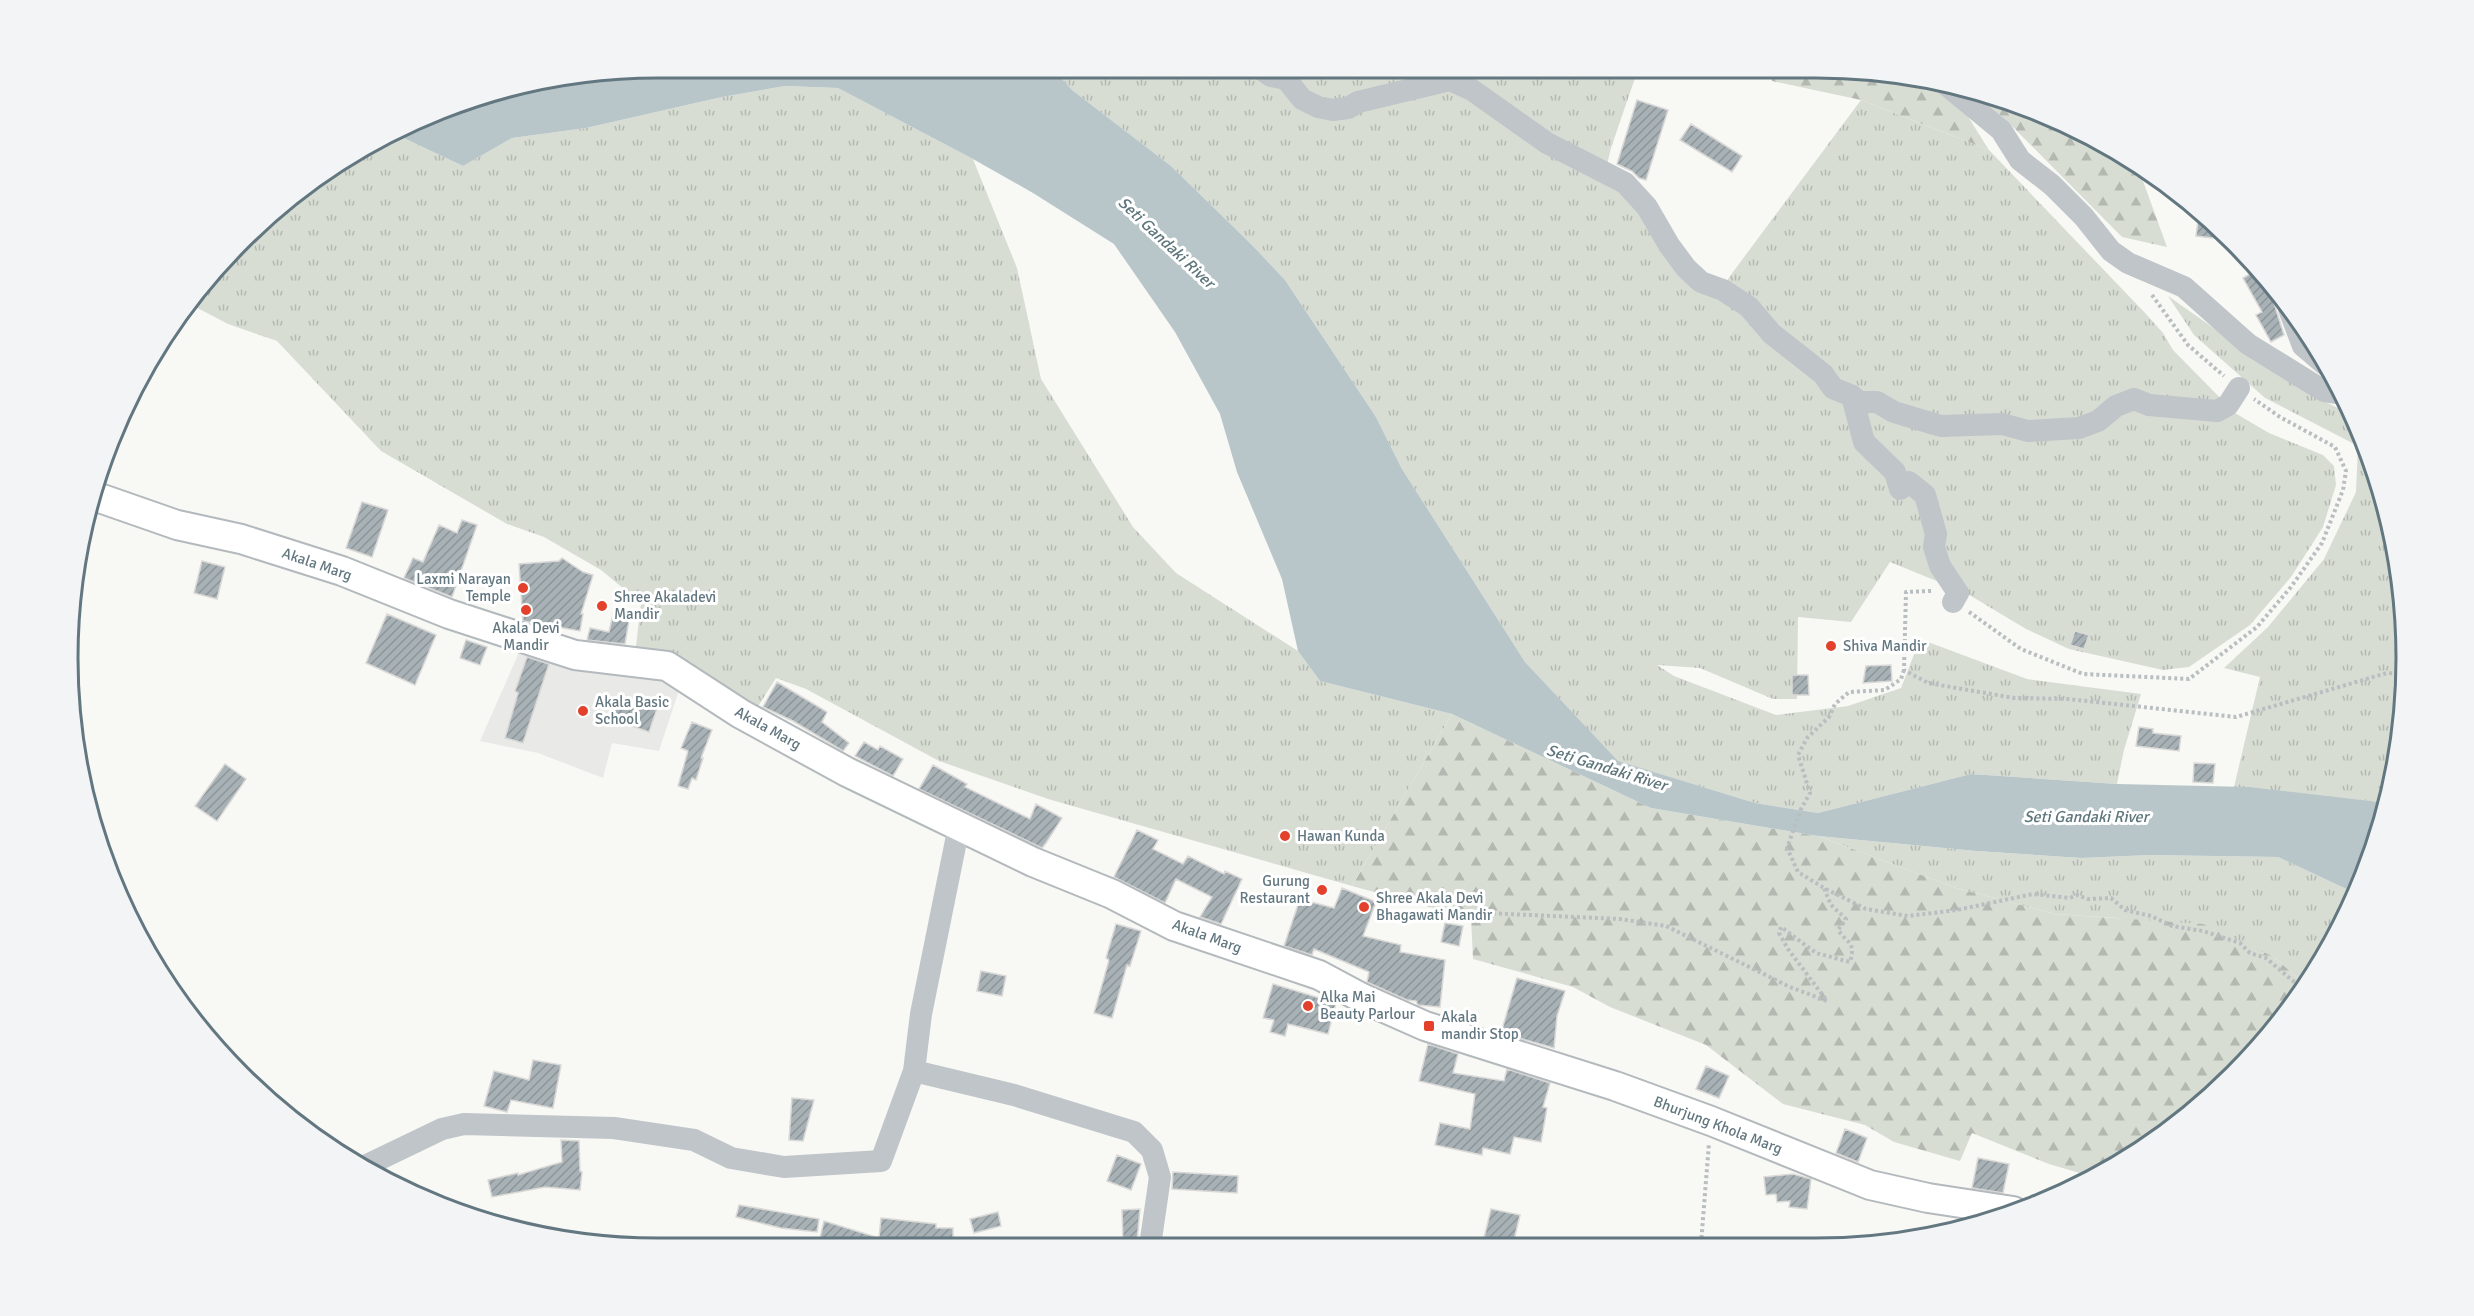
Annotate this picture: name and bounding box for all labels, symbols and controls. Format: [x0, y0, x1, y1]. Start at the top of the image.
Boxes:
water label: Seti Gandaki River [1114, 193, 1220, 294]
street label: Akala Marg [280, 544, 354, 584]
place label: Laxmi Narayan Temple [416, 570, 511, 605]
marker: Laxmi Narayan Temple [516, 581, 530, 595]
place label: Shree Akaladevi Mandir [614, 588, 716, 623]
marker: Shree Akaladevi Mandir [595, 599, 609, 613]
marker: Akala Devi Mandir [519, 603, 533, 617]
place label: Akala Devi Mandir [492, 619, 560, 654]
place label: Shiva Mandir [1843, 637, 1927, 655]
marker: Shiva Mandir [1824, 639, 1838, 653]
place label: Akala Basic School [595, 693, 669, 728]
street label: Akala Marg [732, 703, 804, 754]
marker: Akala Basic School [576, 704, 590, 718]
water label: Seti Gandaki River [1544, 740, 1671, 796]
water label: Seti Gandaki River [2024, 807, 2150, 827]
place label: Hawan Kunda [1297, 827, 1385, 845]
marker: Hawan Kunda [1278, 829, 1292, 843]
place label: Gurung Restaurant [1240, 872, 1310, 907]
marker: Gurung Restaurant [1315, 883, 1329, 897]
place label: Shree Akala Devi Bhagawati Mandir [1376, 889, 1493, 924]
marker: Shree Akala Devi Bhagawati Mandir [1357, 900, 1371, 914]
street label: Akala Marg [1170, 915, 1244, 957]
place label: Alka Mai Beauty Parlour [1320, 988, 1416, 1023]
marker: Alka Mai Beauty Parlour [1301, 999, 1315, 1013]
place label: Akala mandir Stop [1441, 1008, 1519, 1043]
marker: Akala mandir Stop [1422, 1019, 1436, 1033]
street label: Bhurjung Khola Marg [1651, 1092, 1785, 1158]

